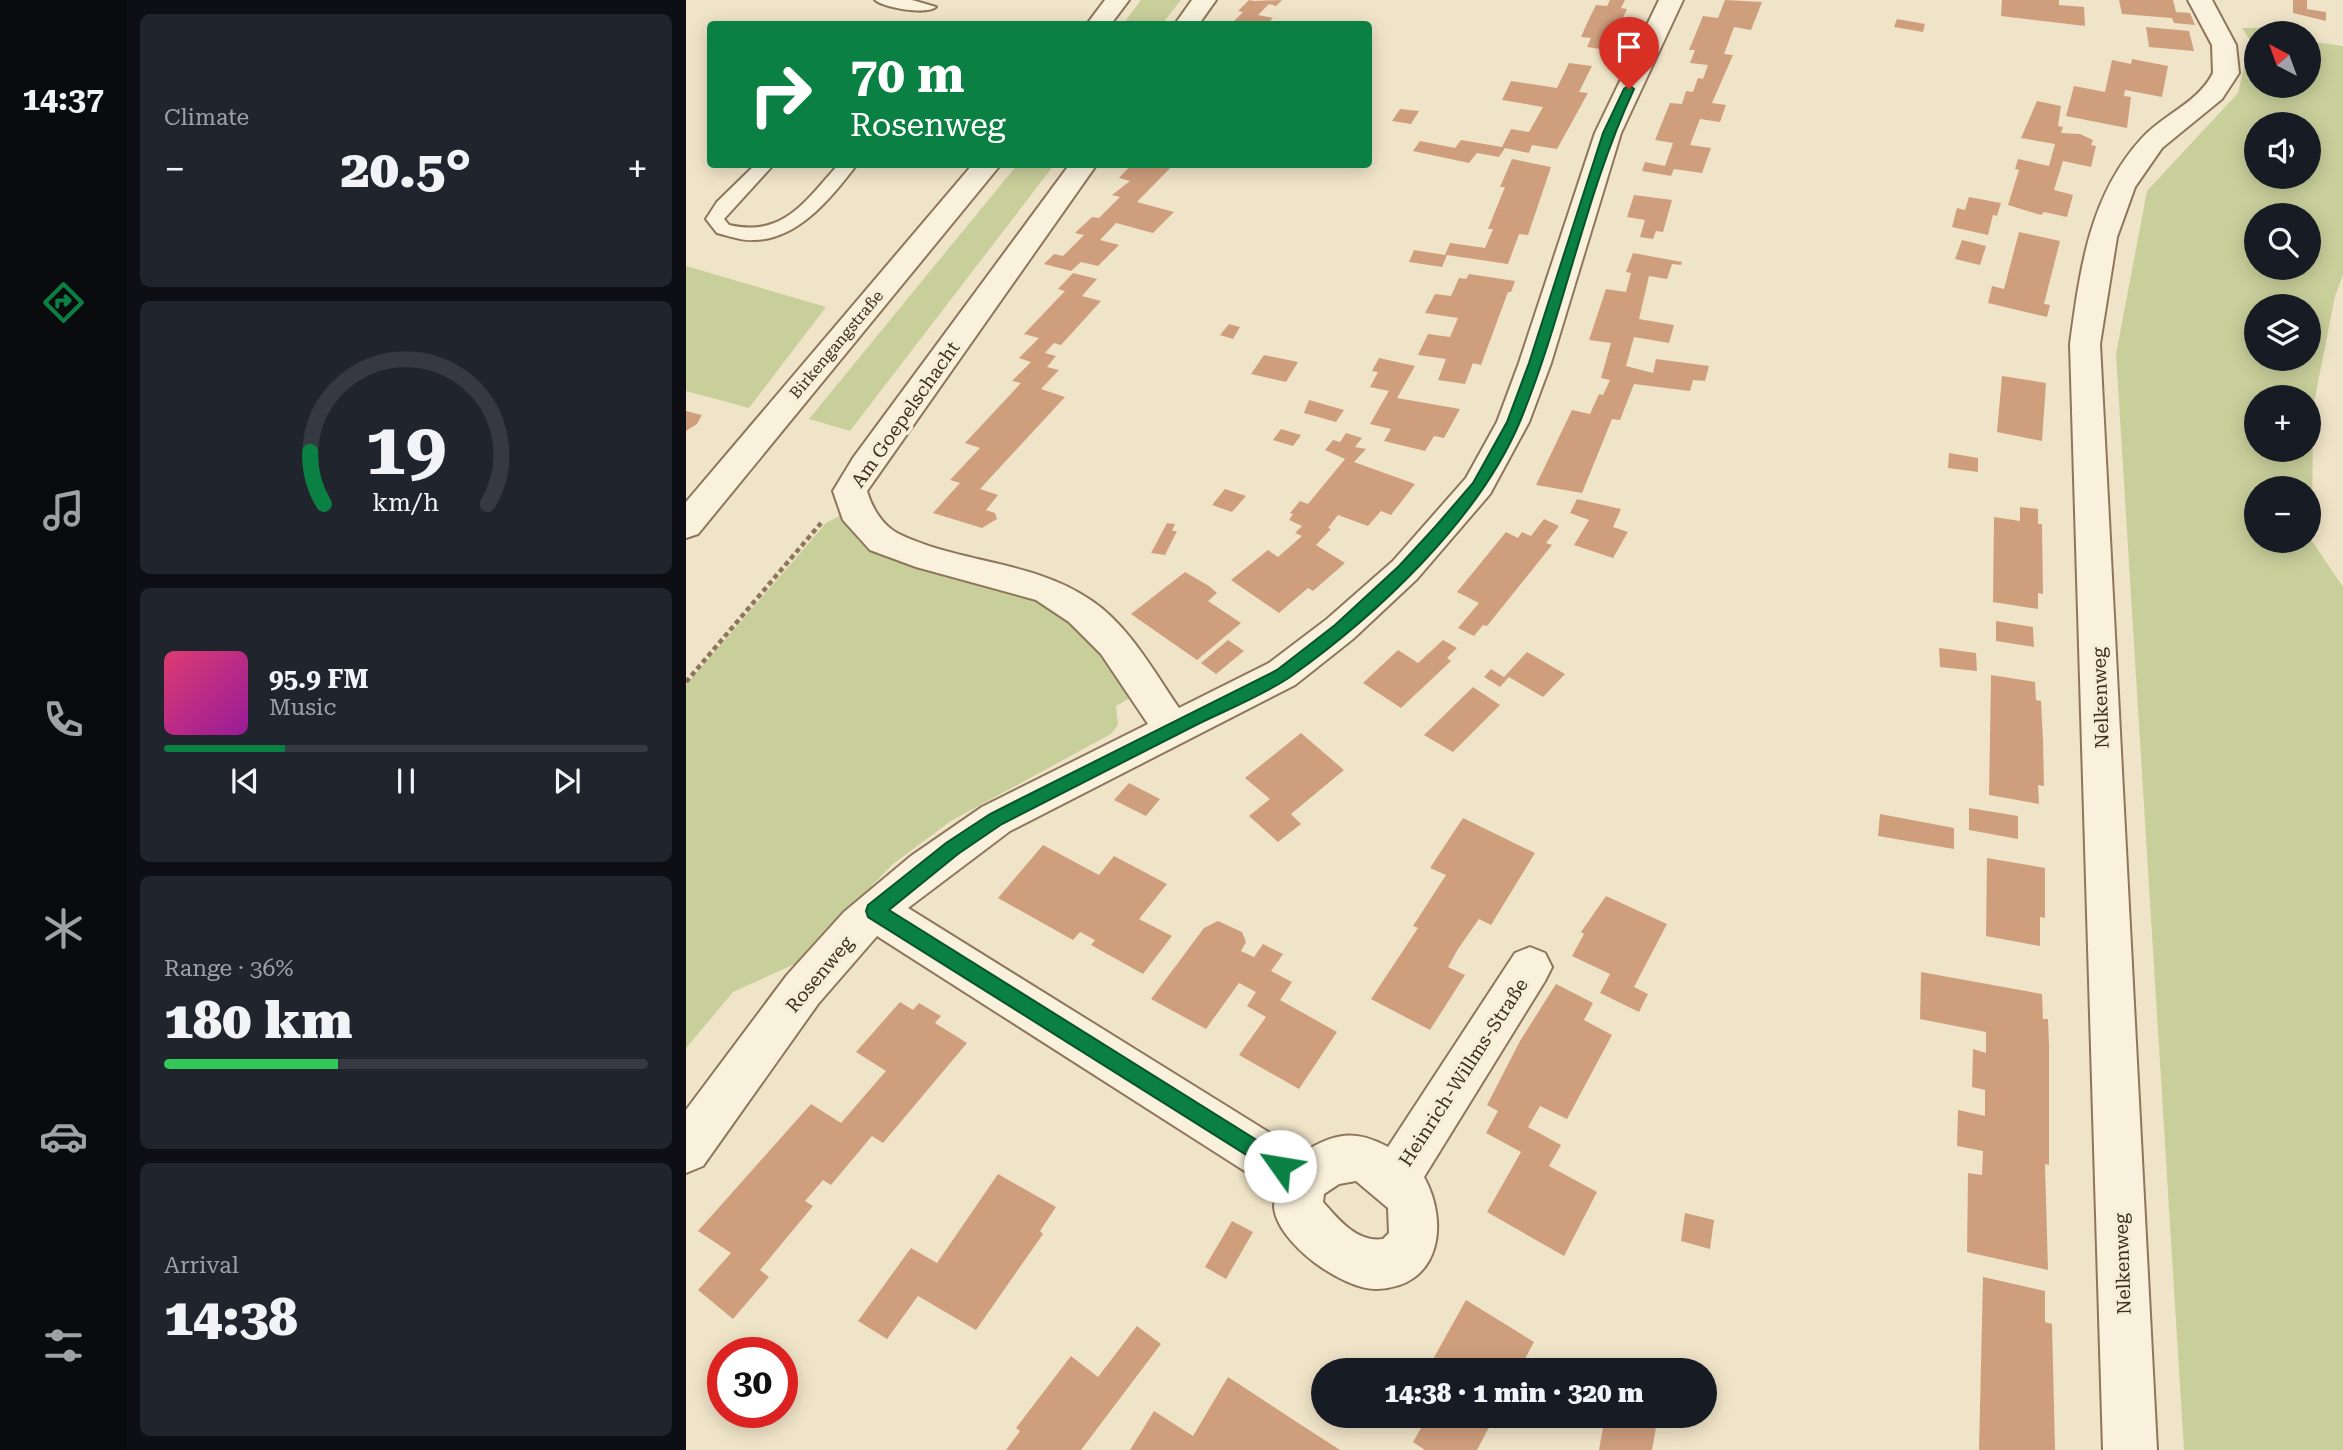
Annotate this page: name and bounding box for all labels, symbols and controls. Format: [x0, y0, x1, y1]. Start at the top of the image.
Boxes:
pin [1599, 17, 1659, 89]
north arrow [2244, 21, 2320, 98]
map controls [2244, 21, 2321, 553]
icon: arrive [1610, 28, 1648, 66]
text: 70 m [850, 47, 965, 104]
icon: right [735, 49, 826, 140]
text: 14:37 [22, 80, 104, 118]
text: Climate [164, 104, 249, 131]
text: Rosenweg [850, 106, 1006, 144]
button: sound [2244, 112, 2321, 189]
text: 20.5° [341, 139, 471, 200]
text: − [164, 147, 185, 191]
text: + [627, 147, 648, 191]
button: search [2244, 203, 2321, 280]
icon: directions [39, 278, 88, 327]
street label: Birkengangstraße [786, 286, 887, 402]
button: layers [2244, 294, 2321, 371]
street label: Am Goepelschacht [846, 337, 964, 492]
button: + [2244, 385, 2321, 462]
text: 19 [365, 407, 447, 492]
button: − [2244, 476, 2321, 553]
icon: music [39, 486, 88, 535]
text: km/h [373, 488, 439, 517]
street label: Nelkenweg [2087, 647, 2114, 749]
text: 95.9 FM [269, 664, 369, 694]
text: Music [269, 694, 336, 721]
icon: phone [39, 695, 88, 744]
icon: previous [226, 762, 264, 800]
icon: pause [387, 762, 425, 800]
icon: next [548, 762, 586, 800]
icon: climate [39, 904, 88, 953]
street label: Rosenweg [781, 931, 858, 1017]
text: Range · 36% [164, 955, 293, 982]
street label: Heinrich-Willms-Straße [1394, 974, 1533, 1171]
text: 180 km [164, 990, 352, 1051]
icon: car [39, 1112, 88, 1161]
position arrow [1243, 1129, 1317, 1203]
street label: Nelkenweg [2109, 1213, 2136, 1315]
text: Arrival [164, 1252, 239, 1279]
text: 14:38 [164, 1287, 298, 1348]
icon: filters [39, 1321, 88, 1370]
speed limit sign: 30 [707, 1337, 798, 1428]
text: 14:38 · 1 min · 320 m [1384, 1378, 1644, 1408]

